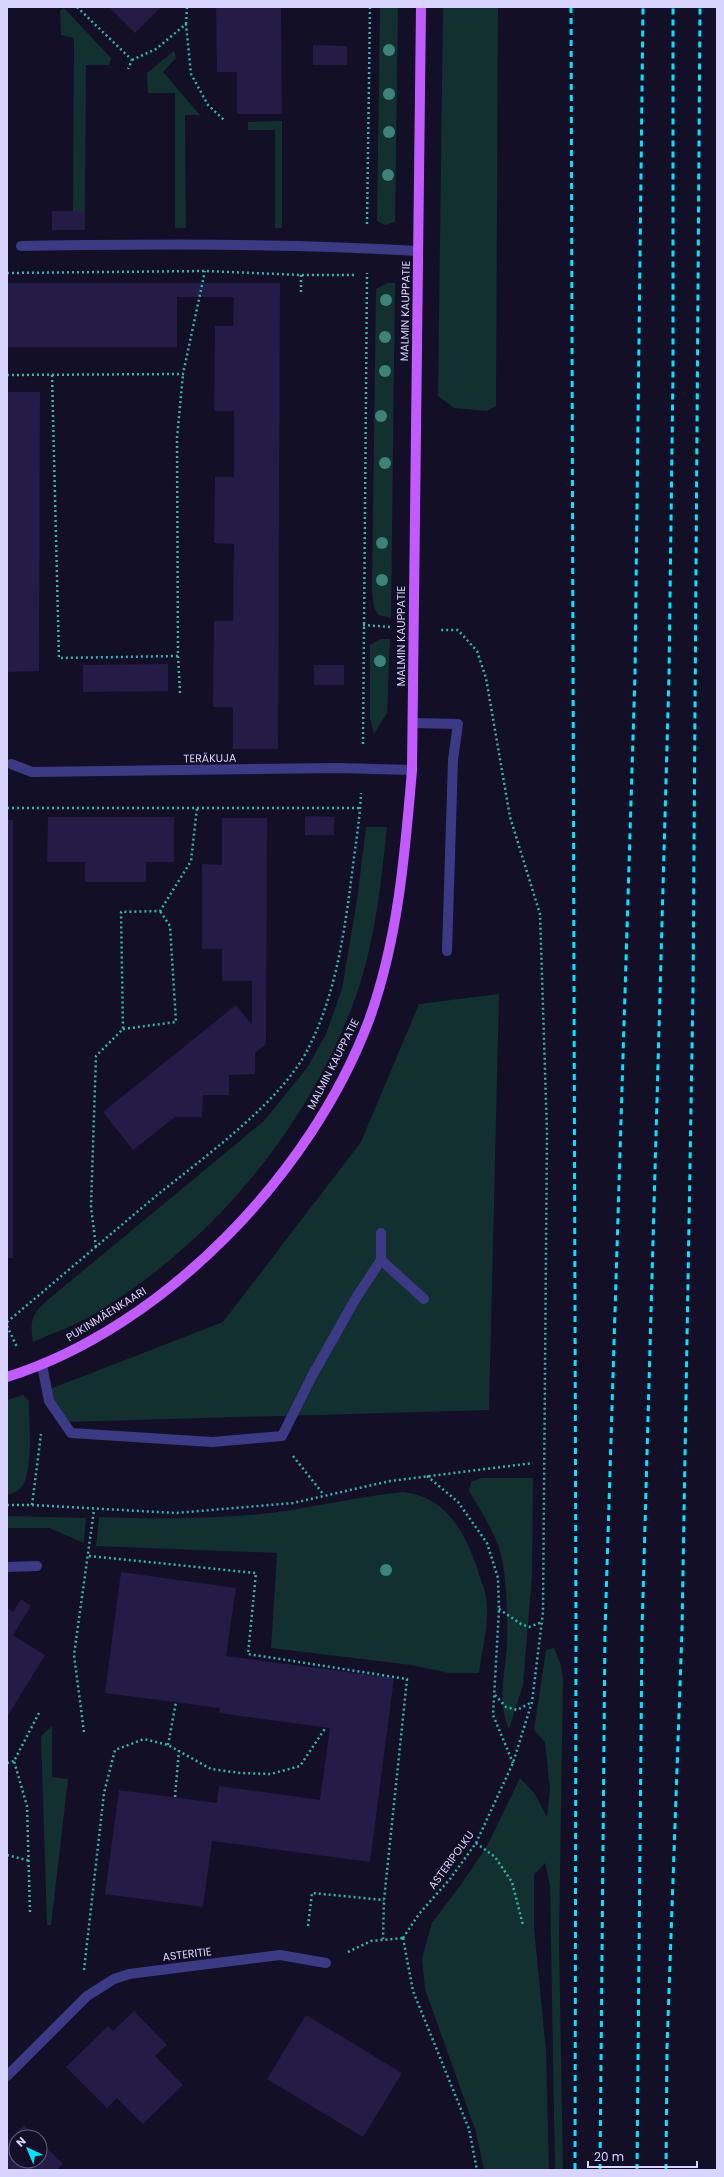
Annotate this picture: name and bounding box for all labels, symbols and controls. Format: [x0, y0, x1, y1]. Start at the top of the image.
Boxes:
street label: MALMIN KAUPPATIE [396, 261, 414, 361]
street label: MALMIN KAUPPATIE [393, 586, 409, 686]
street label: TERÄKUJA [183, 750, 237, 766]
street label: MALMIN KAUPPATIE [303, 1016, 363, 1112]
street label: PUKINMÄENKAARI [63, 1283, 149, 1345]
street label: ASTERIPOLKU [424, 1828, 478, 1892]
street label: ASTERITIE [162, 1943, 212, 1965]
north arrow [8, 2129, 48, 2169]
text: N [13, 2133, 30, 2150]
scale bar [588, 2143, 697, 2169]
text: 20 m [594, 2148, 624, 2165]

